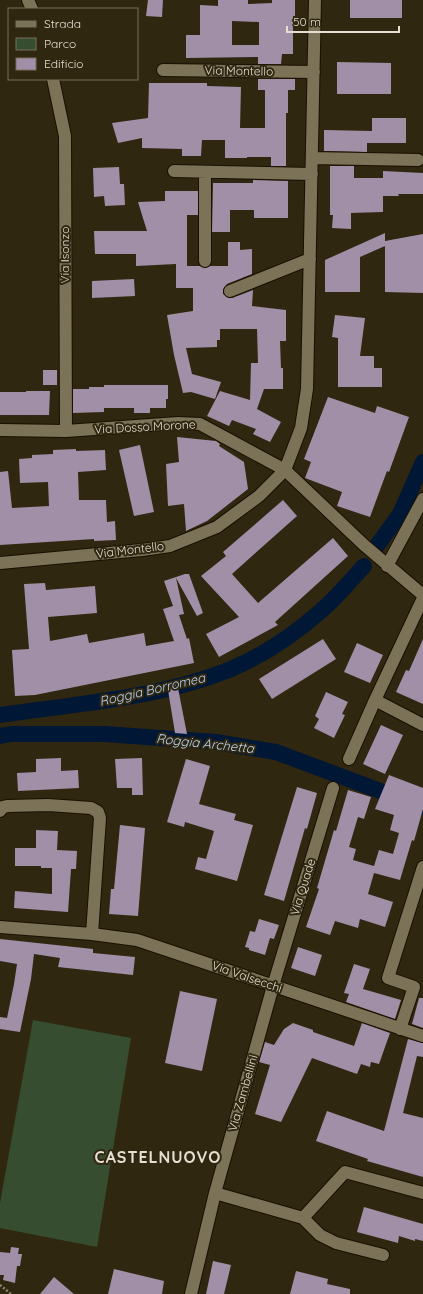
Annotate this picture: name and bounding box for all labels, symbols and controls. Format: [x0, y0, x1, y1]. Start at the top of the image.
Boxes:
legend [8, 8, 138, 80]
scale bar [287, 8, 399, 34]
text: 50 m [293, 14, 321, 29]
text: Strada [44, 16, 81, 31]
text: Parco [44, 36, 76, 51]
text: Edificio [44, 56, 84, 71]
street label: Via Montello [205, 62, 273, 79]
street label: Via Isonzo [57, 227, 72, 283]
street label: Via Dosso Morone [94, 416, 196, 437]
street label: Via Montello [95, 538, 165, 561]
water label: Roggia Borromea [98, 669, 207, 709]
water label: Roggia Archetta [155, 730, 256, 756]
street label: Via Quade [287, 856, 318, 917]
street label: Via Valsecchi [210, 958, 284, 996]
street label: Via Zambellini [224, 1053, 261, 1133]
district label: CASTELNUOVO [95, 1147, 221, 1167]

